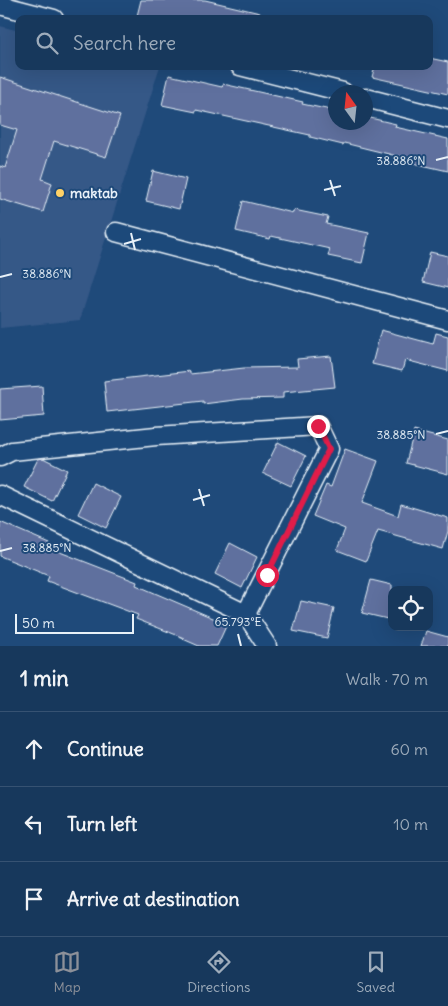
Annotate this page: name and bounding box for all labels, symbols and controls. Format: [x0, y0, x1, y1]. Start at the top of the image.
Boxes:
search box [15, 15, 433, 70]
icon: search [33, 29, 61, 57]
text: Search here [73, 31, 176, 55]
north arrow [328, 85, 373, 130]
text: 38.886°N [376, 153, 426, 168]
place label: maktab [70, 184, 118, 202]
marker: maktab [54, 187, 66, 199]
text: 38.886°N [22, 266, 72, 281]
route end [307, 415, 330, 438]
text: 38.885°N [376, 427, 426, 442]
text: 38.885°N [22, 540, 72, 555]
route start [256, 564, 279, 587]
map controls [388, 586, 433, 631]
button: locate [388, 586, 433, 631]
scale bar [15, 611, 134, 634]
text: 50 m [22, 614, 55, 632]
text: 65.793°E [215, 614, 261, 629]
text: 1 min [20, 665, 69, 692]
text: Walk · 70 m [346, 669, 428, 689]
icon: ahead [20, 735, 48, 763]
text: Continue [67, 737, 144, 761]
text: 60 m [390, 739, 428, 759]
icon: left [20, 810, 48, 838]
text: Turn left [67, 812, 137, 836]
text: 10 m [393, 814, 428, 834]
icon: arrive [20, 885, 48, 913]
text: Arrive at destination [67, 887, 240, 911]
tab: Map [53, 948, 81, 996]
tab: Directions [187, 948, 250, 996]
tab: Saved [357, 948, 395, 996]

